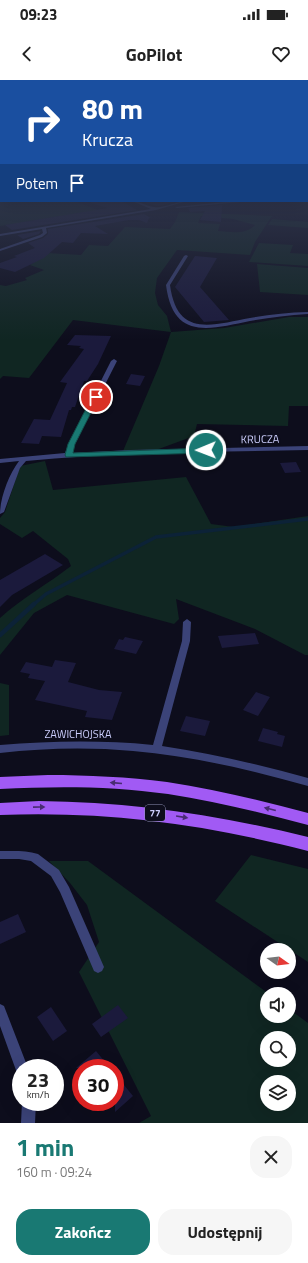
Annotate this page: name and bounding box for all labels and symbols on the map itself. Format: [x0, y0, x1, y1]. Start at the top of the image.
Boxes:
pin [79, 380, 113, 414]
position arrow [185, 429, 227, 471]
street label: KRUCZA [241, 431, 280, 447]
street label: ZAWICHOJSKA [44, 726, 112, 742]
one-way arrow [110, 780, 122, 787]
one-way arrow [33, 804, 46, 810]
road number: 77 [145, 805, 165, 821]
one-way arrow [264, 806, 277, 812]
one-way arrow [176, 814, 188, 820]
north arrow [260, 943, 296, 979]
speed limit sign: 30 [72, 1059, 124, 1111]

